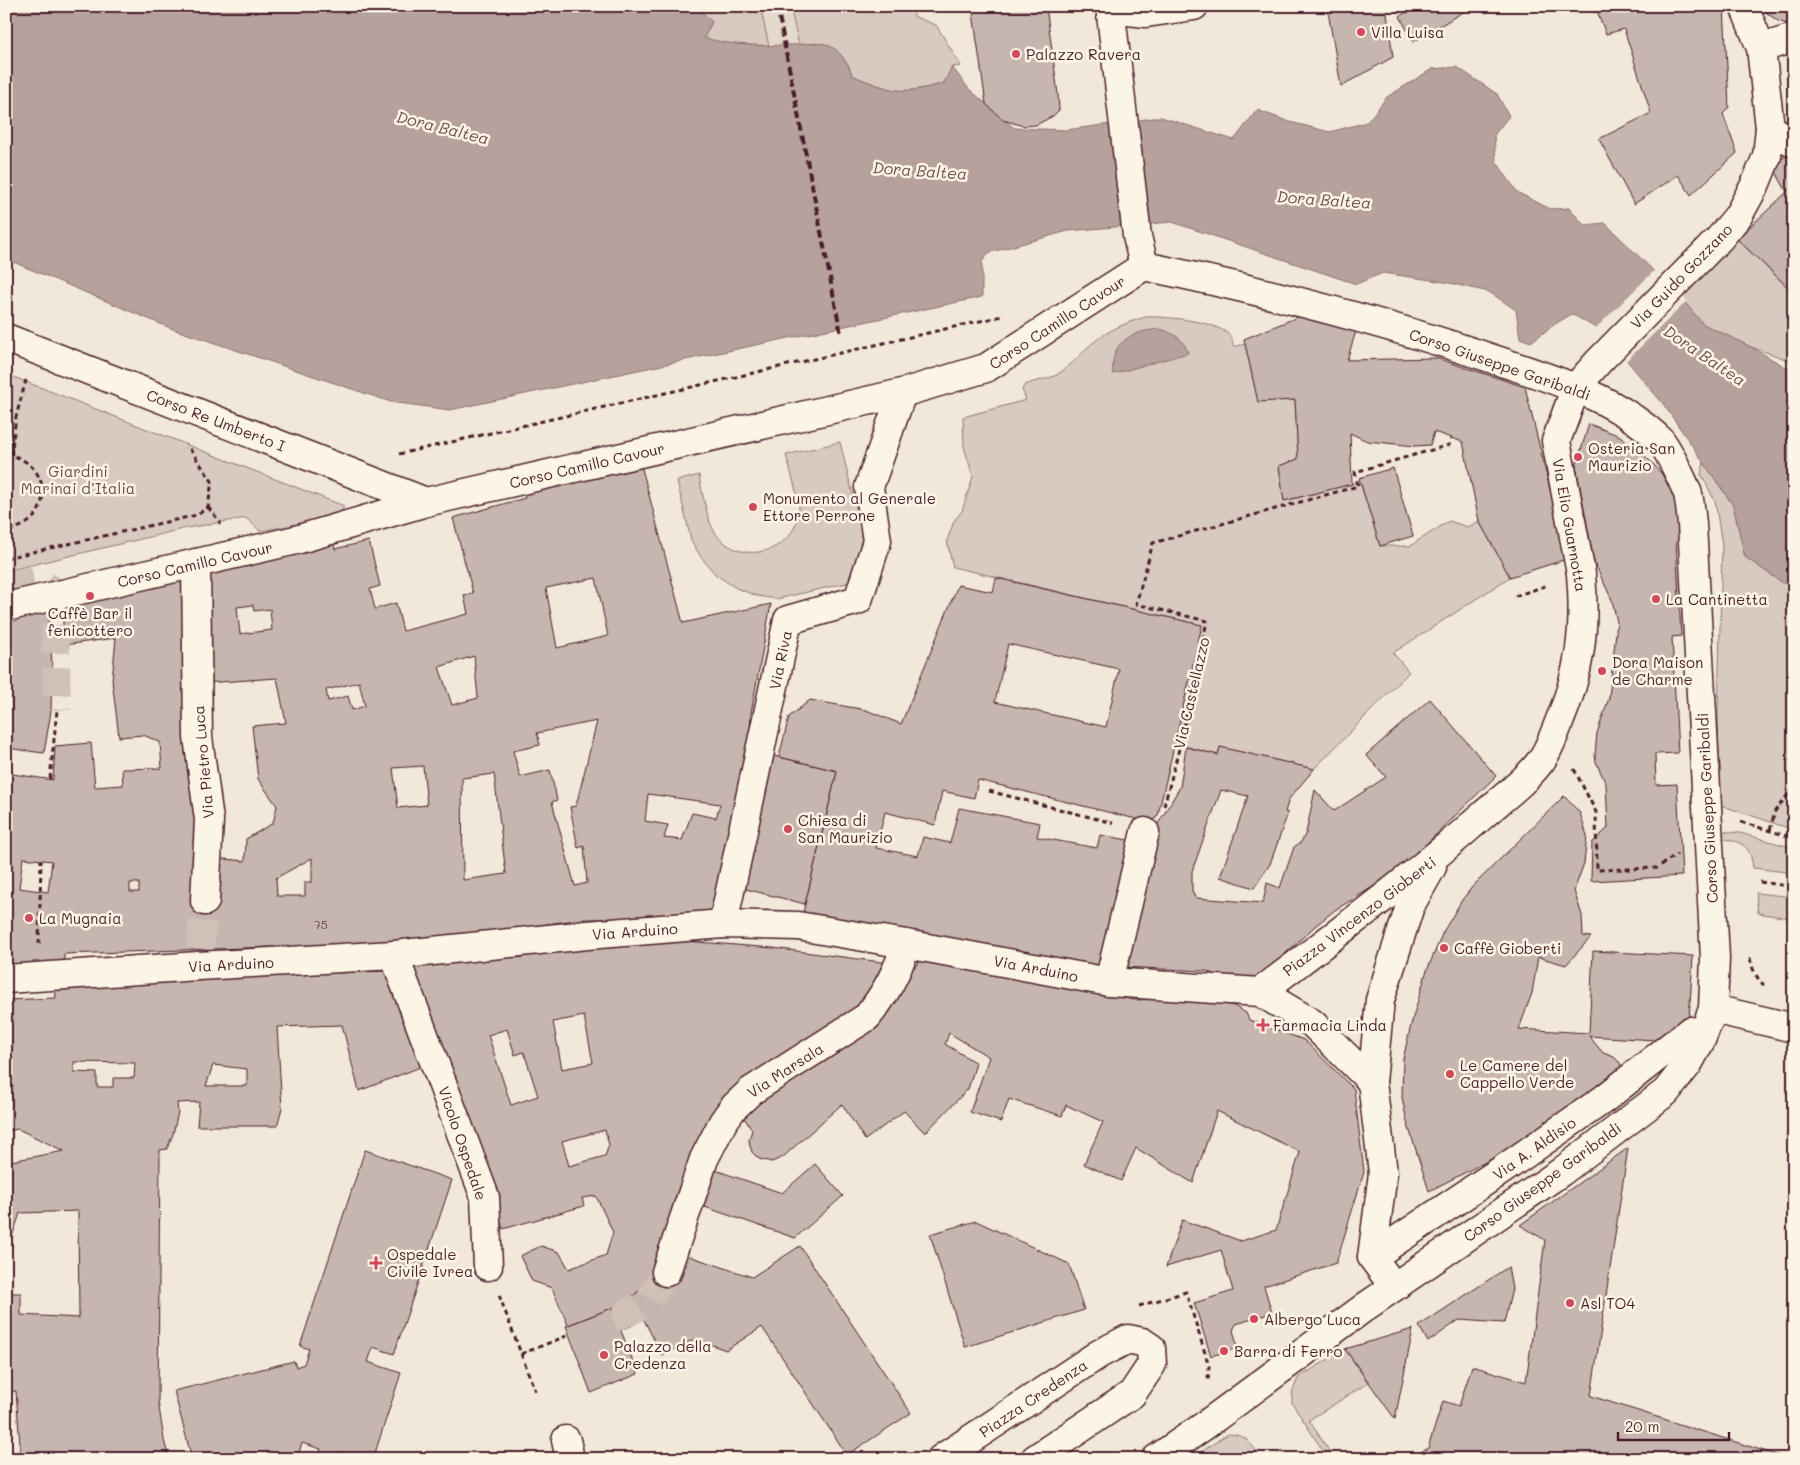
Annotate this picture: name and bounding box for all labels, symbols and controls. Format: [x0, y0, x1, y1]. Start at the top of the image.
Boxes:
place label: Villa Luisa [1371, 22, 1444, 42]
marker: Villa Luisa [1355, 26, 1367, 38]
place label: Palazzo Ravera [1026, 44, 1141, 64]
marker: Palazzo Ravera [1010, 48, 1022, 60]
water label: Dora Baltea [395, 105, 491, 149]
water label: Dora Baltea [872, 156, 968, 184]
water label: Dora Baltea [1276, 185, 1372, 213]
street label: Via Guido Gozzano [1626, 219, 1736, 333]
street label: Corso Camillo Cavour [985, 270, 1129, 374]
water label: Dora Baltea [1660, 320, 1750, 390]
street label: Corso Giuseppe Garibaldi [1407, 324, 1593, 404]
street label: Corso Re Umberto I [144, 384, 289, 456]
street label: Corso Camillo Cavour [507, 437, 667, 493]
place label: Osteria San Maurizio [1588, 438, 1675, 475]
marker: Osteria San Maurizio [1572, 451, 1584, 463]
street label: Via Elio Guarnotta [1548, 457, 1592, 593]
park label: Giardini Marinai d’Italia [21, 461, 135, 498]
place label: Monumento al Generale Ettore Perrone [763, 488, 936, 525]
marker: Monumento al Generale Ettore Perrone [747, 501, 759, 513]
street label: Corso Camillo Cavour [115, 536, 275, 592]
place label: La Cantinetta [1666, 589, 1768, 609]
marker: Caffè Bar il fenicottero [84, 590, 96, 602]
marker: La Cantinetta [1650, 593, 1662, 605]
place label: Caffè Bar il fenicottero [48, 603, 132, 640]
street label: Via Riva [764, 629, 796, 691]
street label: Via Castellazzo [1168, 635, 1214, 751]
place label: Dora Maison de Charme [1612, 652, 1703, 689]
marker: Dora Maison de Charme [1596, 665, 1608, 677]
street label: Via Pietro Luca [188, 705, 218, 819]
street label: Corso Giuseppe Garibaldi [1692, 712, 1722, 904]
place label: Chiesa di San Maurizio [798, 810, 892, 847]
marker: Chiesa di San Maurizio [782, 823, 794, 835]
street label: Piazza Vincenzo Gioberti [1278, 852, 1440, 980]
place label: La Mugnaia [39, 908, 122, 928]
marker: La Mugnaia [23, 912, 35, 924]
house number: 75 [314, 916, 328, 932]
street label: Via Arduino [592, 918, 679, 944]
place label: Caffè Gioberti [1454, 938, 1561, 958]
marker: Caffè Gioberti [1438, 942, 1450, 954]
street label: Via Arduino [992, 950, 1080, 986]
street label: Via Arduino [188, 952, 274, 976]
place label: Farmacia Linda [1273, 1015, 1387, 1035]
marker: Farmacia Linda [1257, 1019, 1269, 1031]
street label: Via Marsala [743, 1038, 827, 1102]
place label: Le Camere del Cappello Verde [1460, 1055, 1574, 1092]
marker: Le Camere del Cappello Verde [1444, 1068, 1456, 1080]
street label: Vicolo Ospedale [434, 1083, 492, 1203]
street label: Via A. Aldisio [1489, 1112, 1580, 1184]
street label: Corso Giuseppe Garibaldi [1459, 1118, 1625, 1246]
place label: Ospedale Civile Ivrea [387, 1244, 473, 1281]
marker: Ospedale Civile Ivrea [369, 1256, 383, 1270]
place label: Asl TO4 [1580, 1293, 1635, 1313]
marker: Asl TO4 [1564, 1297, 1576, 1309]
place label: Albergo Luca [1264, 1309, 1361, 1329]
marker: Albergo Luca [1248, 1313, 1260, 1325]
place label: Palazzo della Credenza [614, 1336, 712, 1373]
place label: Barra di Ferro [1234, 1341, 1342, 1361]
marker: Barra di Ferro [1218, 1345, 1230, 1357]
marker: Palazzo della Credenza [598, 1349, 610, 1361]
street label: Piazza Credenza [975, 1354, 1091, 1442]
scale bar [1618, 1410, 1729, 1442]
text: 20 m [1625, 1416, 1659, 1436]

